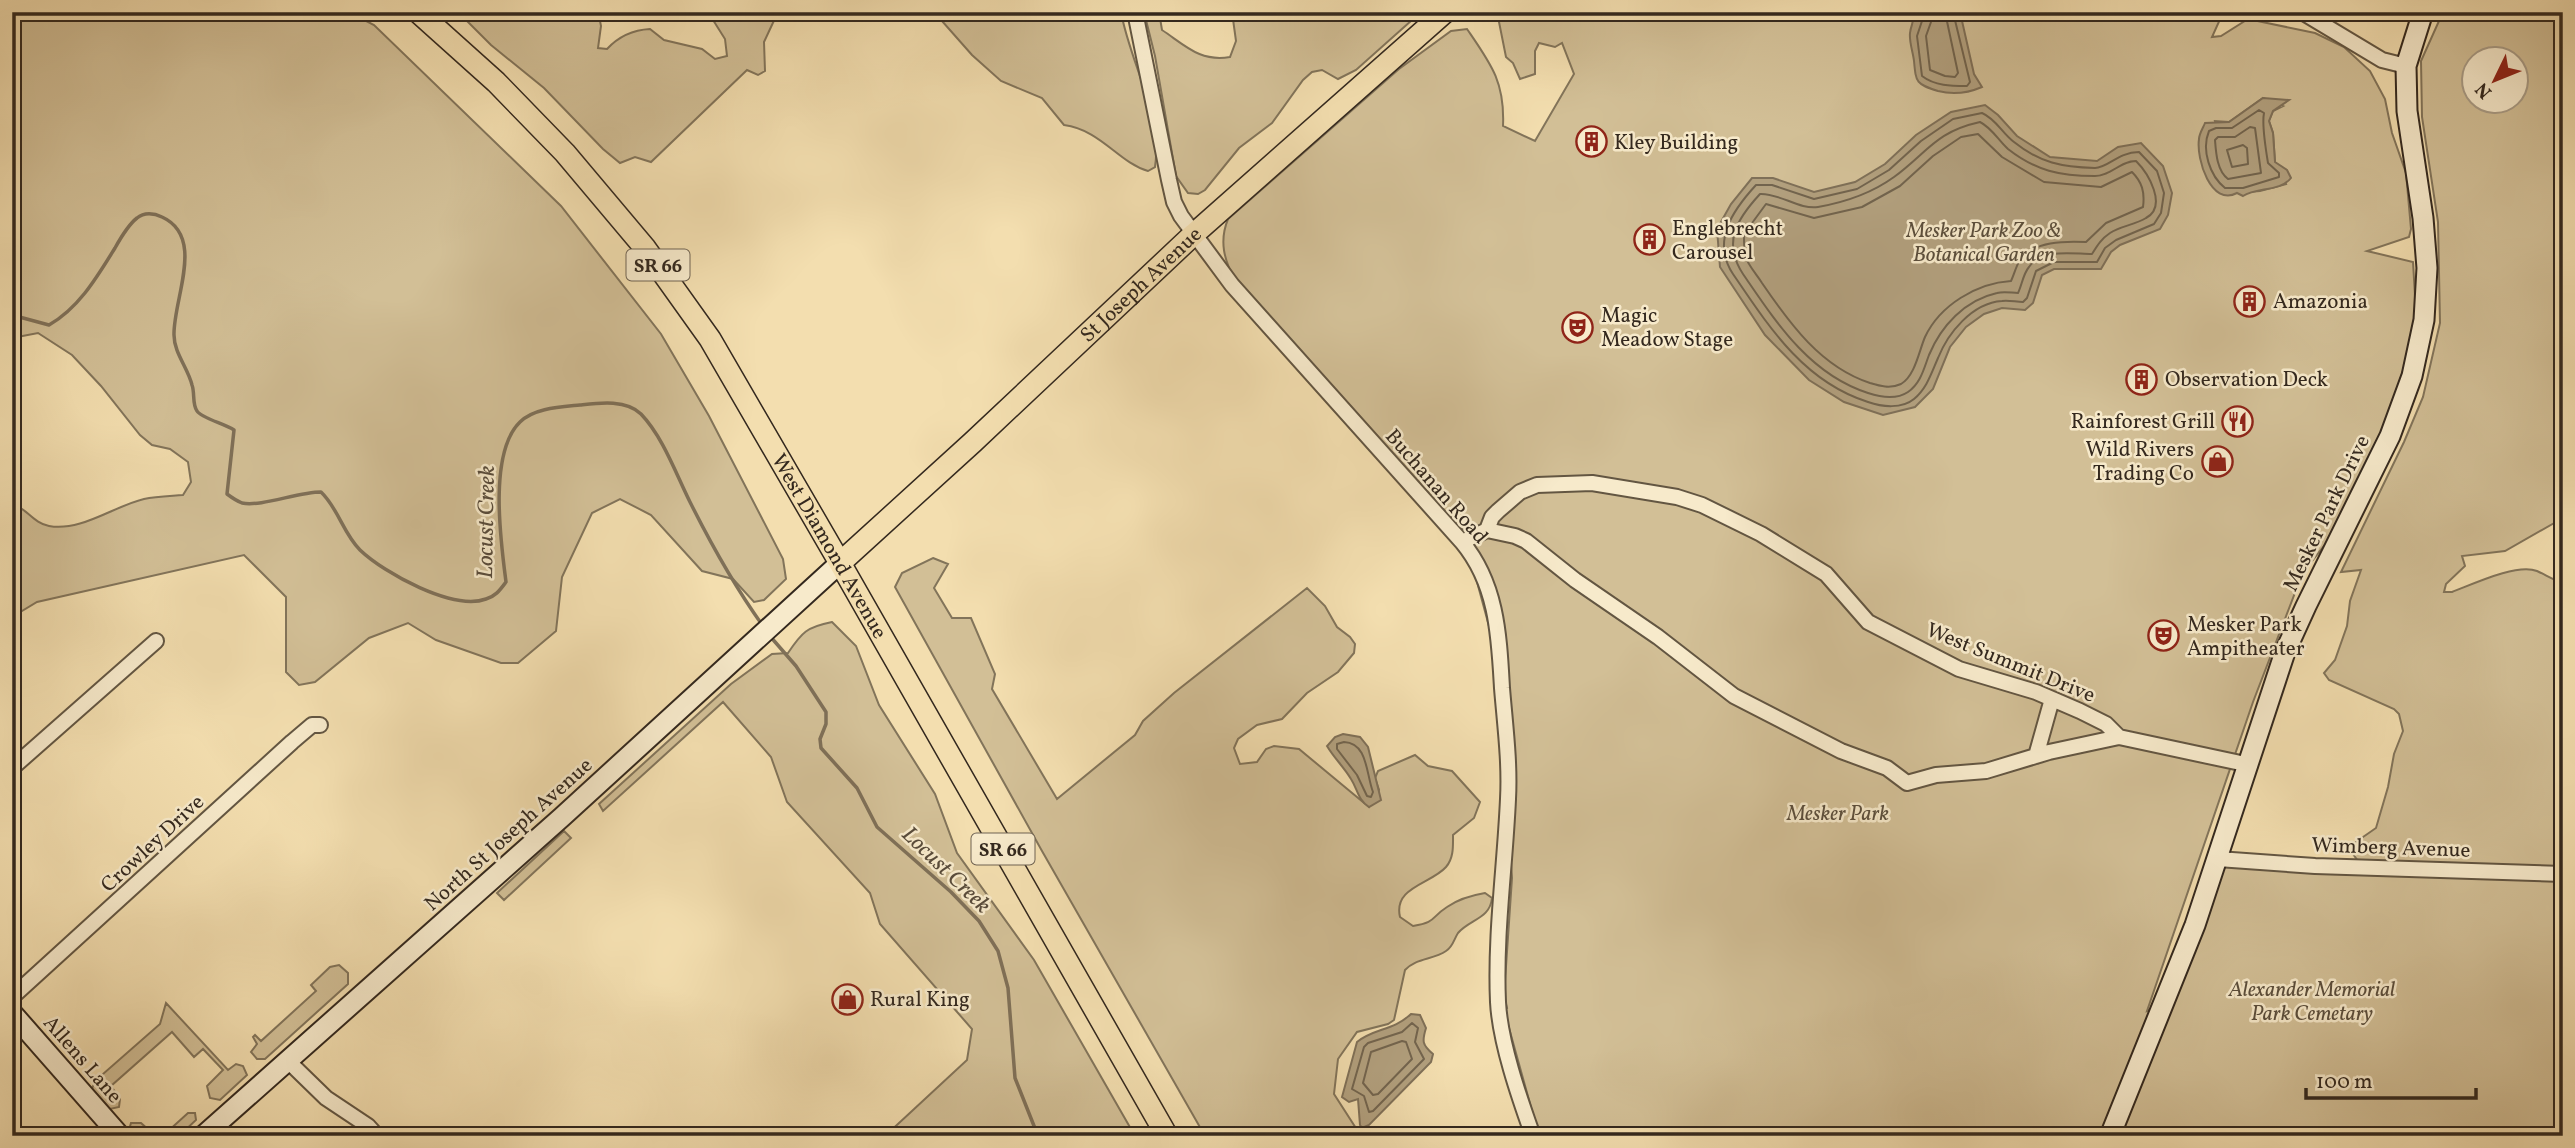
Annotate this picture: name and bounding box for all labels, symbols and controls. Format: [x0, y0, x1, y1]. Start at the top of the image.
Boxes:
north arrow [2460, 46, 2530, 116]
text: N [2470, 76, 2498, 104]
building icon: Kley Building [1574, 125, 1608, 159]
place label: Kley Building [1614, 129, 1738, 158]
place label: Englebrecht Carousel [1672, 215, 1783, 268]
park label: Mesker Park Zoo & Botanical Garden [1906, 217, 2061, 270]
street label: St Joseph Avenue [1074, 221, 1209, 350]
building icon: Englebrecht Carousel [1632, 223, 1666, 257]
road number: SR 66 [626, 249, 690, 280]
building icon: Amazonia [2233, 284, 2267, 318]
place label: Amazonia [2273, 288, 2368, 317]
place label: Magic Meadow Stage [1601, 302, 1733, 355]
theatre icon: Magic Meadow Stage [1561, 310, 1595, 344]
building icon: Observation Deck [2125, 362, 2159, 396]
place label: Observation Deck [2165, 366, 2329, 395]
restaurant icon: Rainforest Grill [2221, 404, 2255, 438]
place label: Rainforest Grill [2071, 408, 2215, 437]
street label: Buchanan Road [1378, 423, 1494, 551]
street label: Mesker Park Drive [2277, 431, 2378, 597]
place label: Wild Rivers Trading Co [2086, 436, 2194, 489]
shop icon: Wild Rivers Trading Co [2200, 444, 2234, 478]
street label: West Diamond Avenue [764, 449, 893, 645]
water label: Locust Creek [470, 465, 504, 579]
place label: Mesker Park Ampitheater [2187, 611, 2305, 664]
street label: West Summit Drive [1922, 616, 2099, 711]
theatre icon: Mesker Park Ampitheater [2147, 619, 2181, 653]
street label: North St Joseph Avenue [419, 752, 599, 919]
street label: Crowley Drive [95, 788, 211, 900]
park label: Mesker Park [1786, 800, 1889, 829]
water label: Locust Creek [894, 820, 998, 921]
street label: Wimberg Avenue [2311, 831, 2471, 866]
road number: SR 66 [972, 834, 1034, 864]
park label: Alexander Memorial Park Cemetary [2228, 976, 2395, 1029]
shop icon: Rural King [830, 982, 864, 1016]
place label: Rural King [870, 986, 970, 1015]
street label: Allens Lane [36, 1010, 128, 1110]
scale bar [2306, 1057, 2475, 1101]
text: 100 m [2316, 1068, 2373, 1097]

